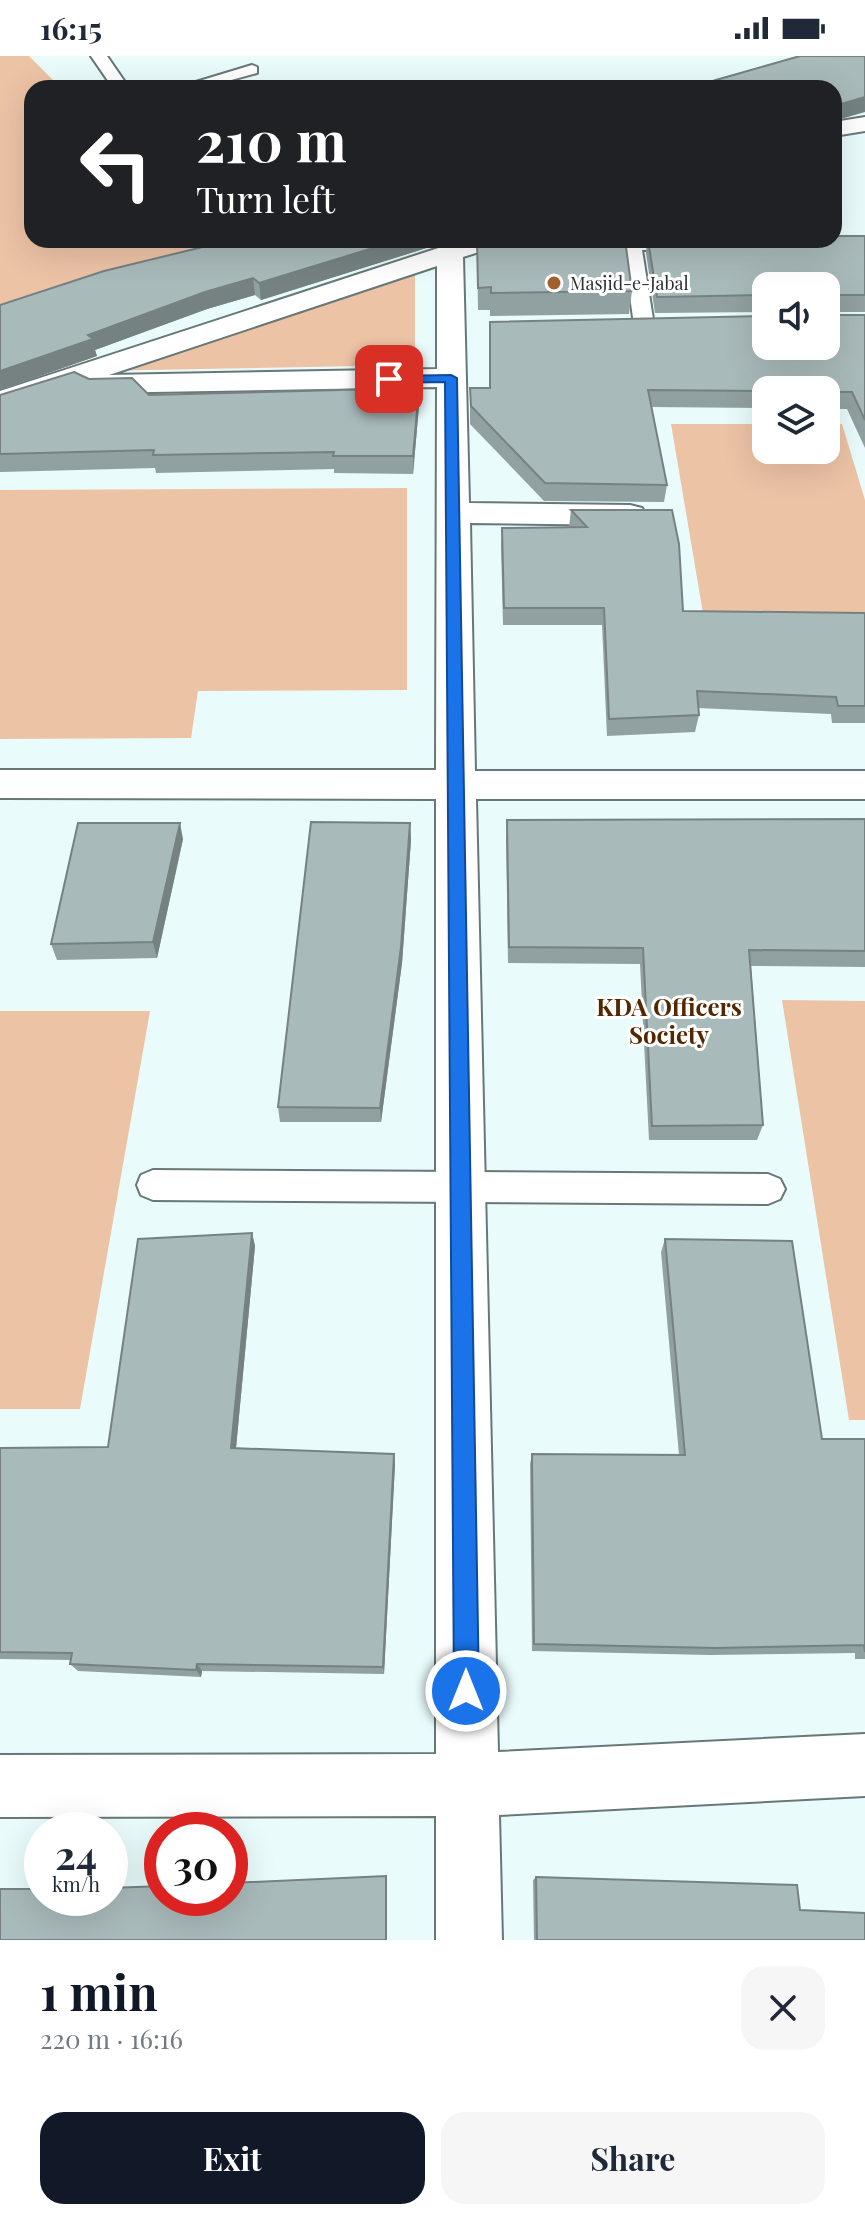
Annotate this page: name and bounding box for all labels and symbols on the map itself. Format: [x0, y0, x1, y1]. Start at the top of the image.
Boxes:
place label: Masjid-e-Jabal [570, 271, 689, 295]
marker: Masjid-e-Jabal [545, 274, 563, 292]
pin [355, 345, 423, 413]
district label: KDA Officers Society [596, 990, 742, 1050]
position arrow [424, 1649, 508, 1733]
speed limit sign: 30 [144, 1812, 248, 1916]

